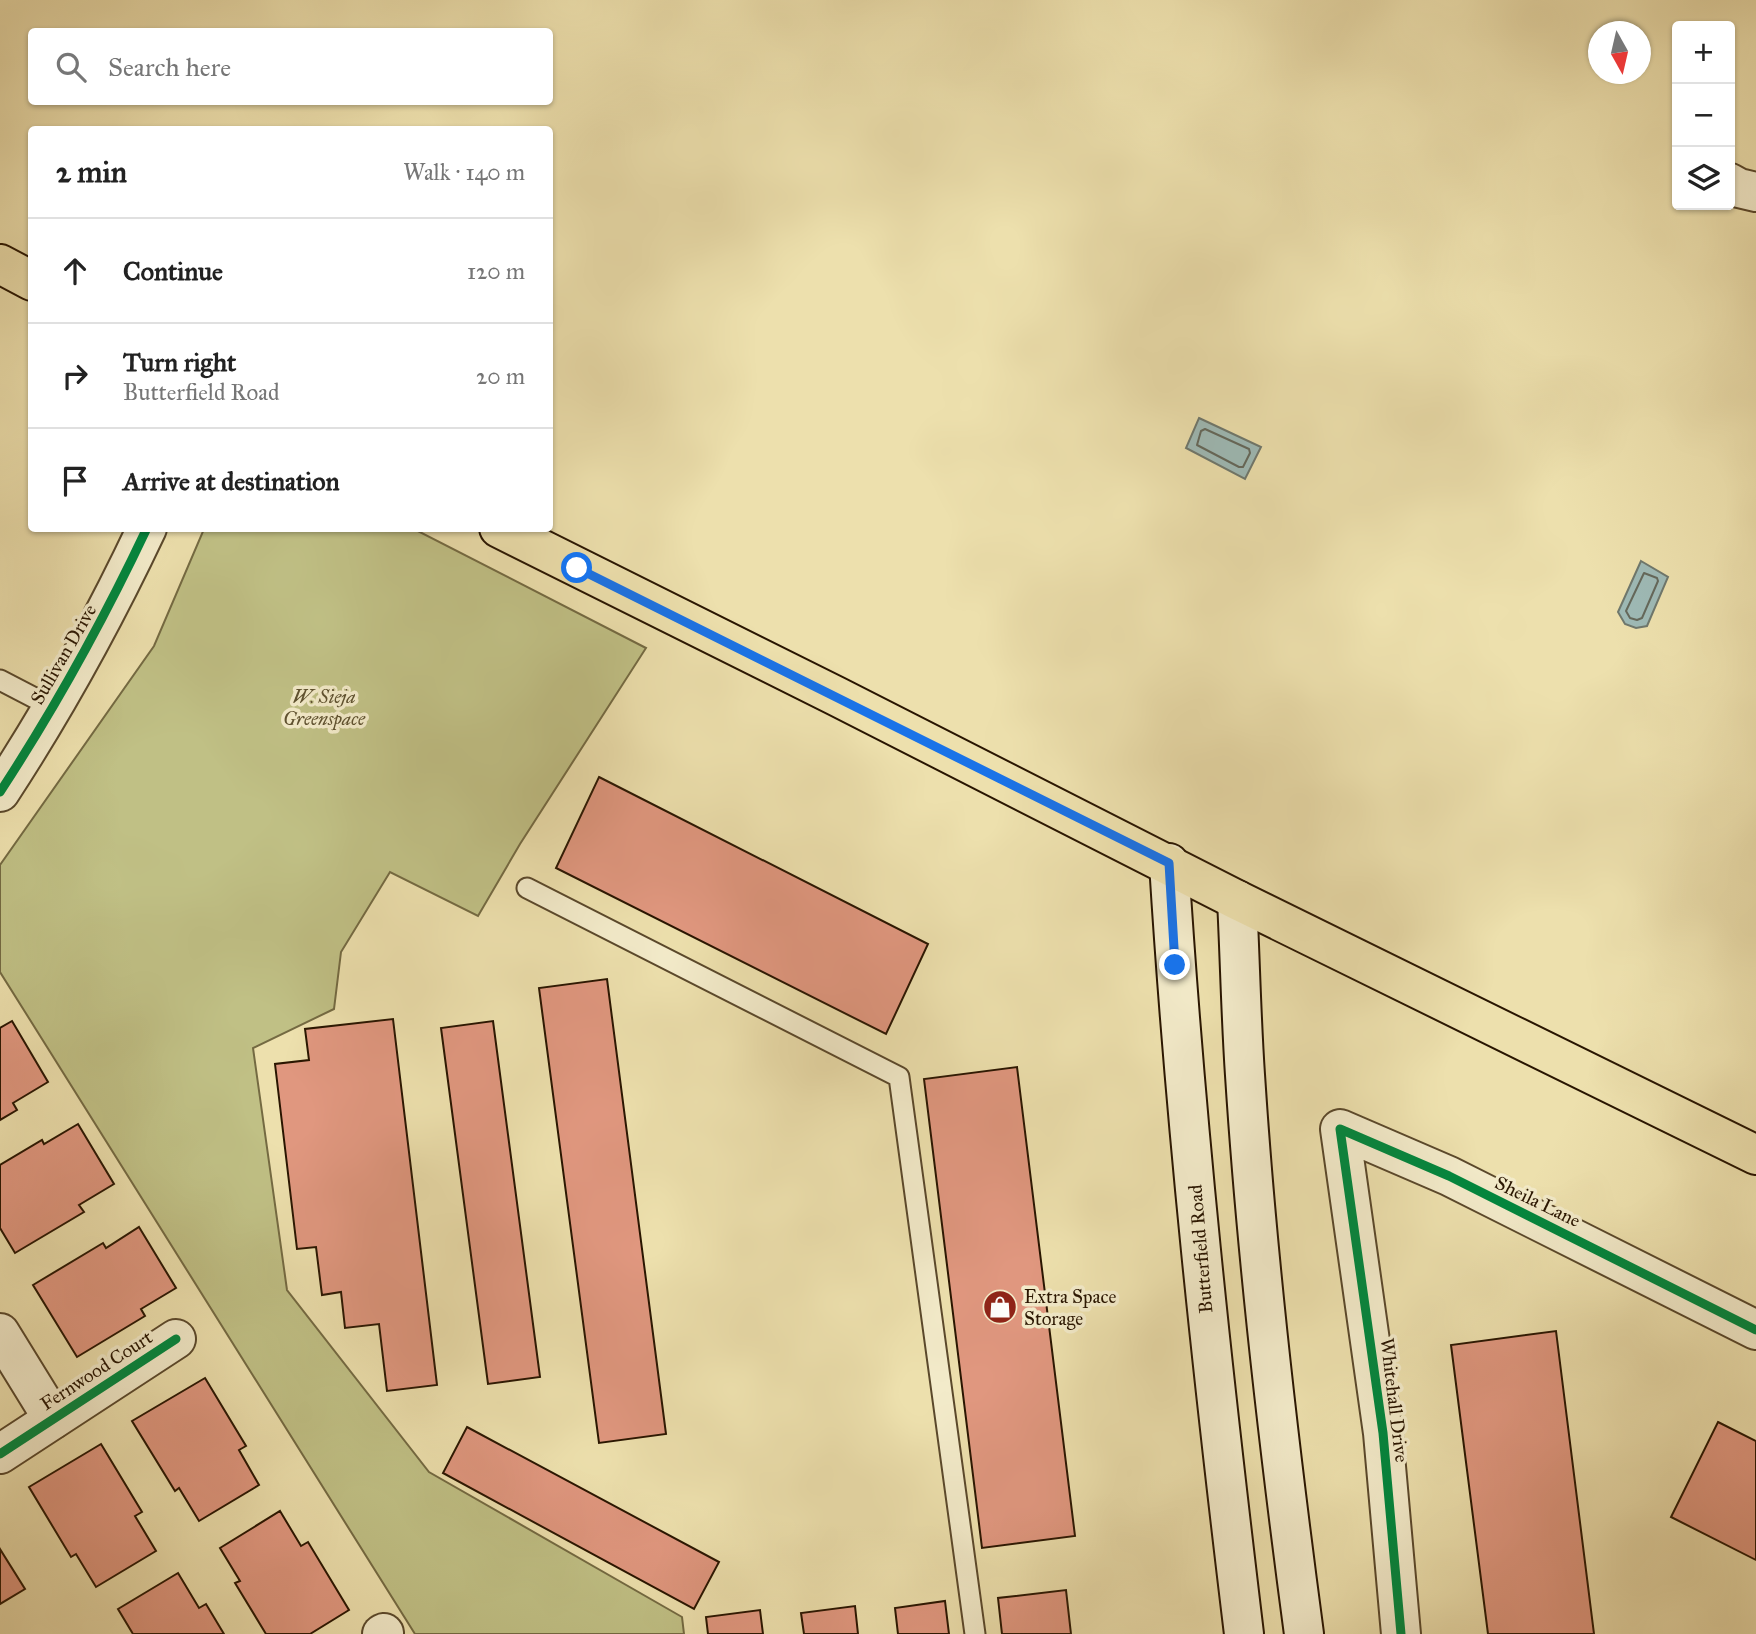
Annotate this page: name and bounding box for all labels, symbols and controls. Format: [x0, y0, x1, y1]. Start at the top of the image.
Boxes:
north arrow [1588, 21, 1651, 84]
map controls [1672, 21, 1735, 210]
button: + [1672, 21, 1735, 84]
search box [28, 28, 553, 105]
icon: search [52, 48, 90, 86]
text: Search here [108, 51, 231, 83]
button: − [1672, 84, 1735, 147]
button: layers [1672, 147, 1735, 210]
text: 2 min [56, 154, 127, 190]
text: Walk · 140 m [403, 158, 525, 186]
icon: ahead [56, 252, 94, 290]
text: Continue [123, 255, 223, 287]
text: 120 m [467, 257, 525, 285]
text: Turn right [123, 346, 236, 378]
icon: right [56, 357, 94, 395]
text: 20 m [476, 362, 525, 390]
text: Butterfield Road [123, 378, 280, 406]
icon: arrive [56, 462, 94, 500]
text: Arrive at destination [123, 465, 340, 497]
route start [561, 552, 592, 583]
street label: Sullivan Drive [26, 600, 101, 708]
park label: W. Sieja Greenspace [283, 685, 366, 731]
route end [1159, 949, 1190, 980]
street label: Sheila Lane [1491, 1171, 1584, 1232]
street label: Butterfield Road [1183, 1183, 1218, 1314]
place label: Extra Space Storage [1024, 1285, 1117, 1331]
shop icon: Extra Space Storage [981, 1288, 1019, 1326]
street label: Fernwood Court [36, 1325, 157, 1415]
street label: Whitehall Drive [1375, 1336, 1414, 1464]

